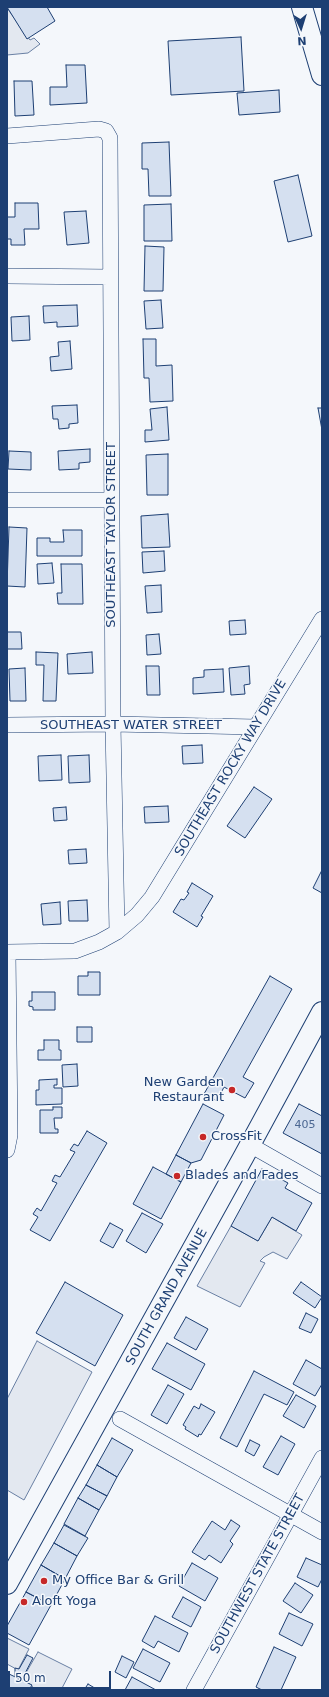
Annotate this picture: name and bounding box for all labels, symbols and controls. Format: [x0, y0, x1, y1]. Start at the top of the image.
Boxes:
north arrow [281, 8, 321, 48]
text: N [297, 34, 307, 47]
street label: SOUTHEAST TAYLOR STREET [104, 442, 120, 628]
street label: SOUTHEAST ROCKY WAY DRIVE [172, 677, 290, 859]
street label: SOUTHEAST WATER STREET [40, 718, 222, 734]
place label: New Garden Restaurant [144, 1075, 224, 1106]
marker: New Garden Restaurant [227, 1085, 237, 1095]
house number: 405 [295, 1118, 315, 1132]
place label: CrossFit [211, 1129, 262, 1145]
marker: CrossFit [198, 1132, 208, 1142]
place label: Blades and Fades [185, 1168, 299, 1184]
marker: Blades and Fades [172, 1171, 182, 1181]
street label: SOUTH GRAND AVENUE [123, 1226, 211, 1368]
street label: SOUTHWEST STATE STREET [208, 1491, 308, 1657]
place label: My Office Bar & Grill [52, 1573, 184, 1589]
marker: My Office Bar & Grill [39, 1576, 49, 1586]
place label: Aloft Yoga [32, 1594, 96, 1610]
marker: Aloft Yoga [19, 1597, 29, 1607]
scale bar [10, 1663, 113, 1689]
text: 50 m [15, 1671, 46, 1685]

